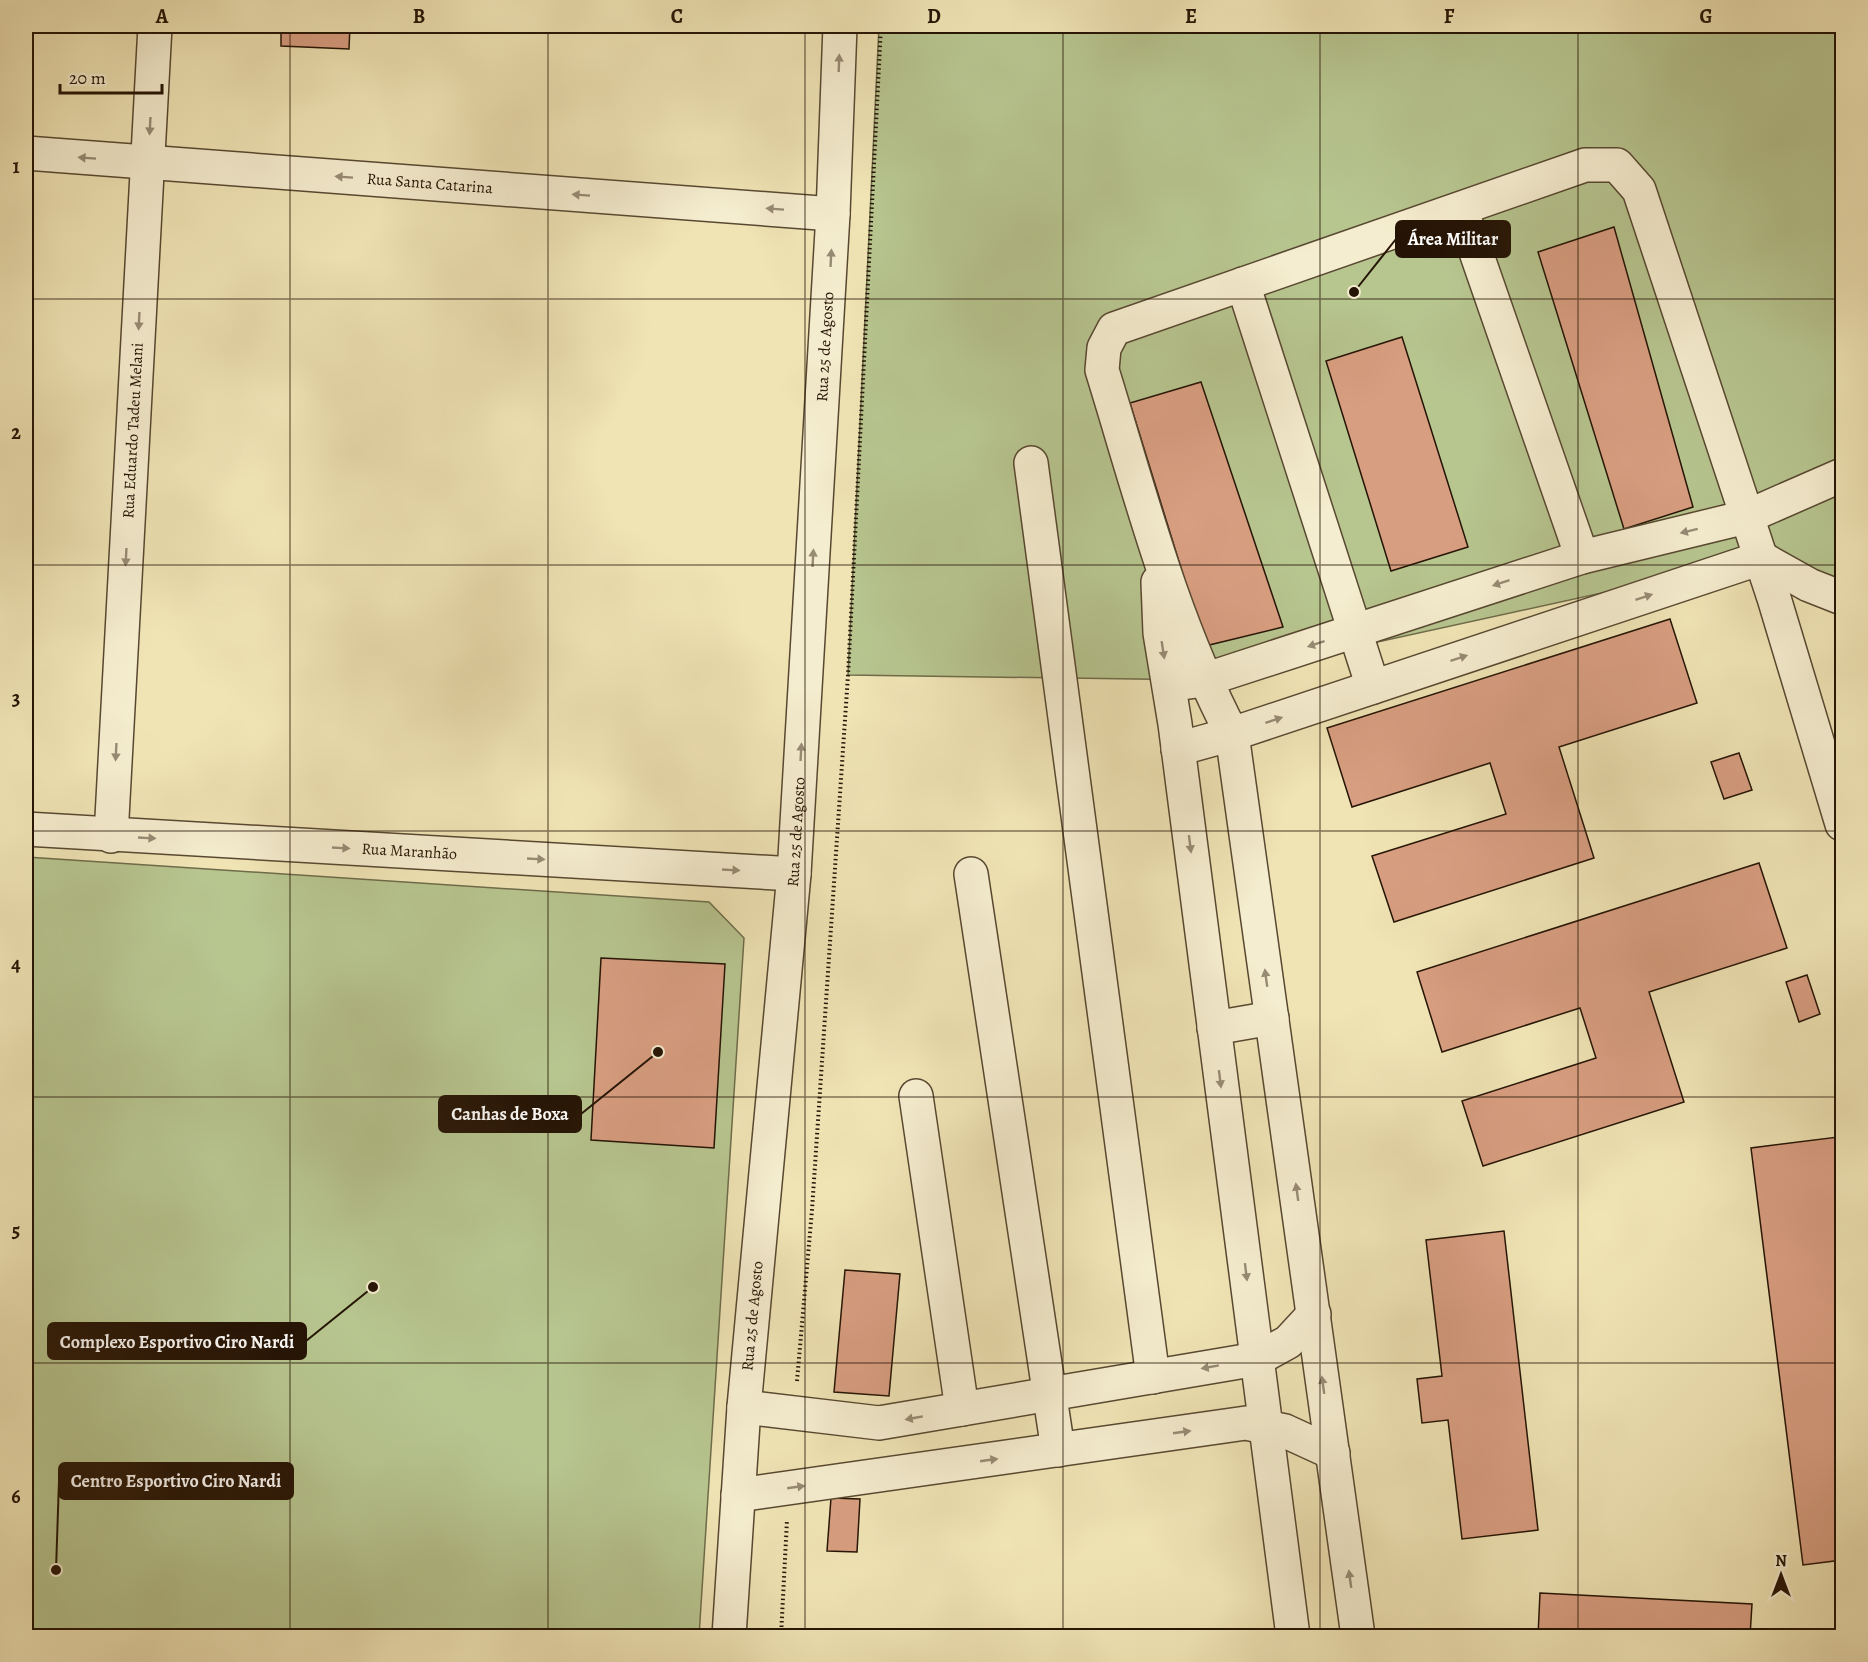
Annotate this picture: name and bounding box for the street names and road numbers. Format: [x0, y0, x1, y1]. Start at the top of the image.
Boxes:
street label: Rua Santa Catarina [366, 168, 494, 199]
street label: Rua 25 de Agosto [811, 291, 839, 402]
street label: Rua Eduardo Tadeu Melani [117, 342, 149, 519]
street label: Rua 25 de Agosto [782, 776, 811, 888]
street label: Rua Maranhão [361, 838, 458, 865]
street label: Rua 25 de Agosto [736, 1260, 769, 1372]

